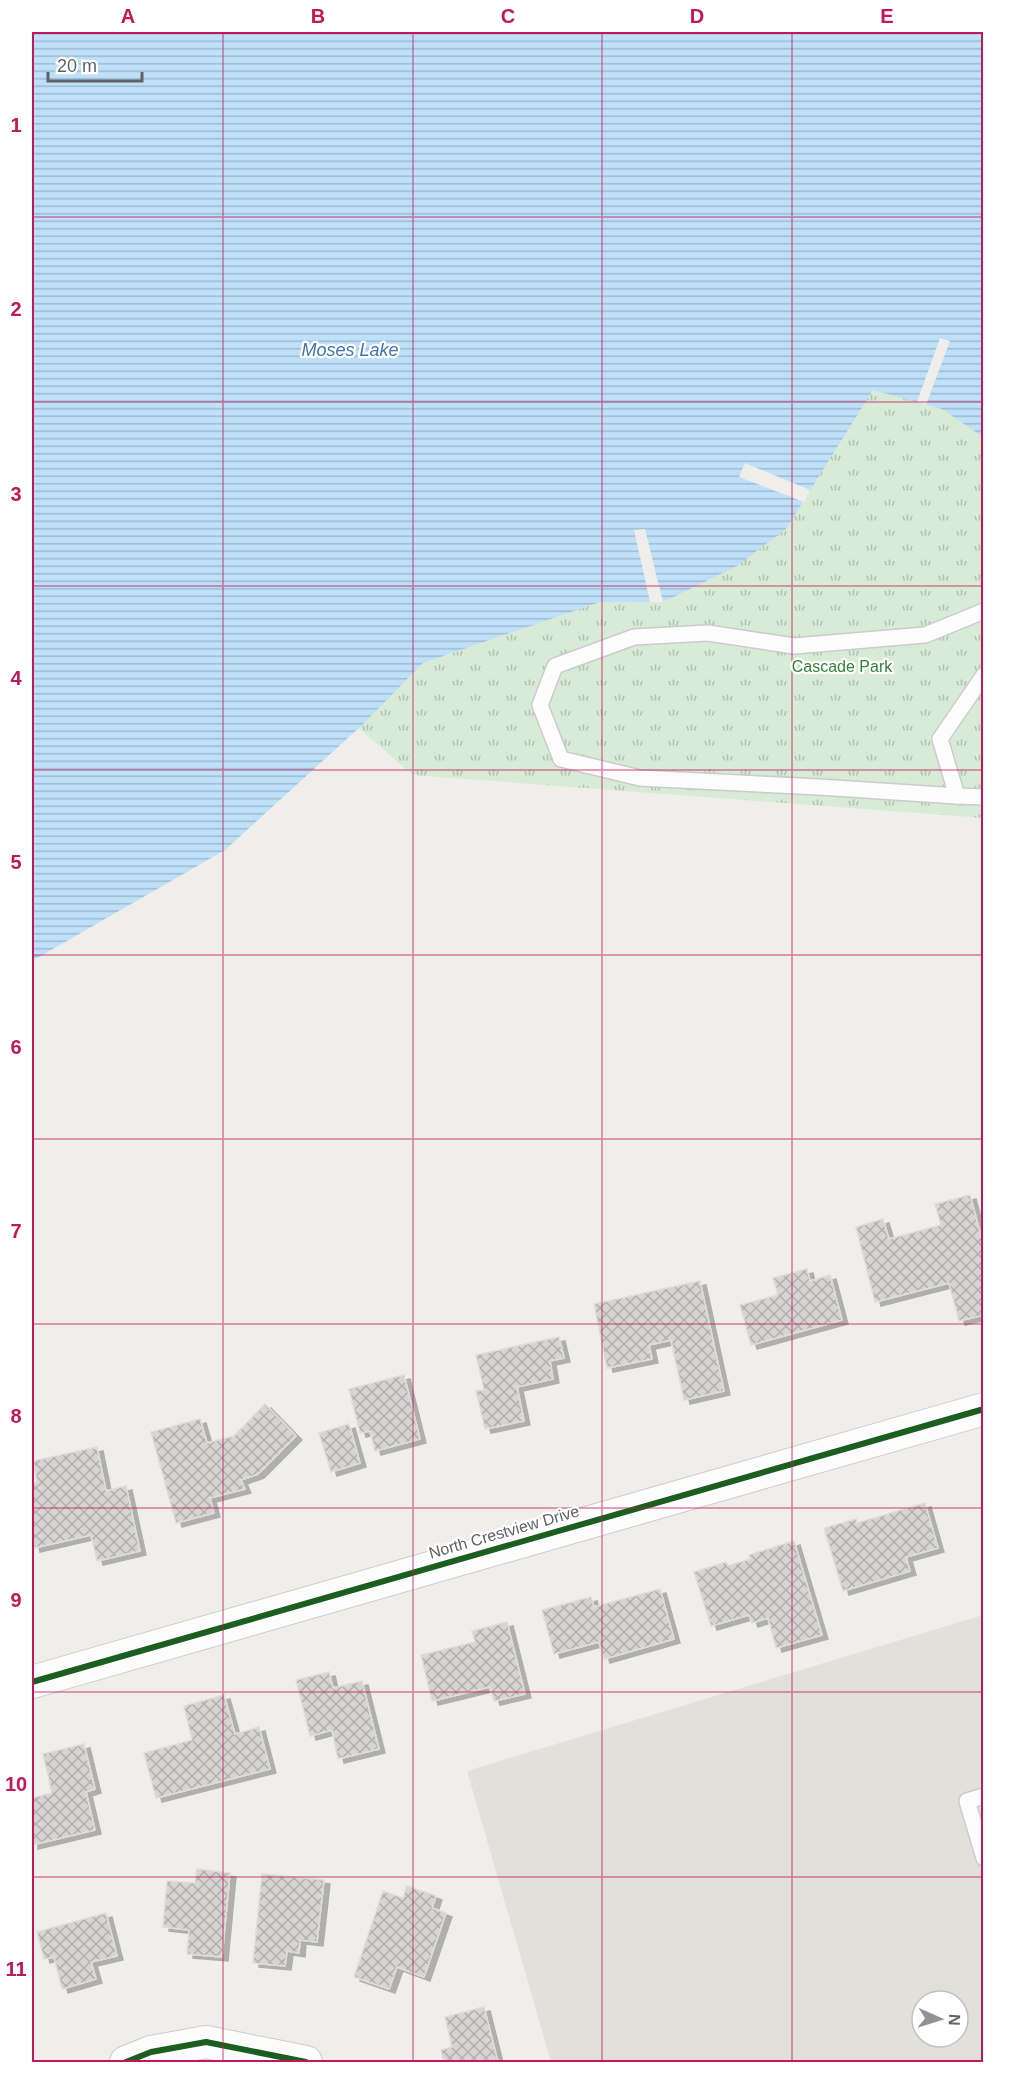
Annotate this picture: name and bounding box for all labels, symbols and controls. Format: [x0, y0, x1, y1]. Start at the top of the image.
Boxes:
text: A [121, 5, 135, 27]
text: B [311, 5, 325, 27]
text: C [501, 5, 515, 27]
text: D [690, 5, 704, 27]
text: E [880, 5, 894, 27]
scale bar [48, 45, 142, 83]
text: 20 m [57, 56, 97, 76]
text: 1 [10, 114, 22, 136]
text: 2 [10, 298, 22, 320]
water label: Moses Lake [301, 340, 399, 360]
text: 3 [10, 483, 22, 505]
park label: Cascade Park [792, 658, 893, 675]
text: 4 [10, 667, 22, 689]
text: 5 [10, 851, 22, 873]
text: 6 [10, 1036, 22, 1058]
text: 7 [10, 1220, 22, 1242]
text: 8 [10, 1405, 22, 1427]
street label: North Crestview Drive [427, 1502, 581, 1562]
text: 9 [10, 1589, 22, 1611]
text: 10 [5, 1773, 27, 1795]
text: 11 [5, 1958, 27, 1980]
north arrow [910, 1989, 970, 2049]
text: N [946, 2014, 963, 2026]

